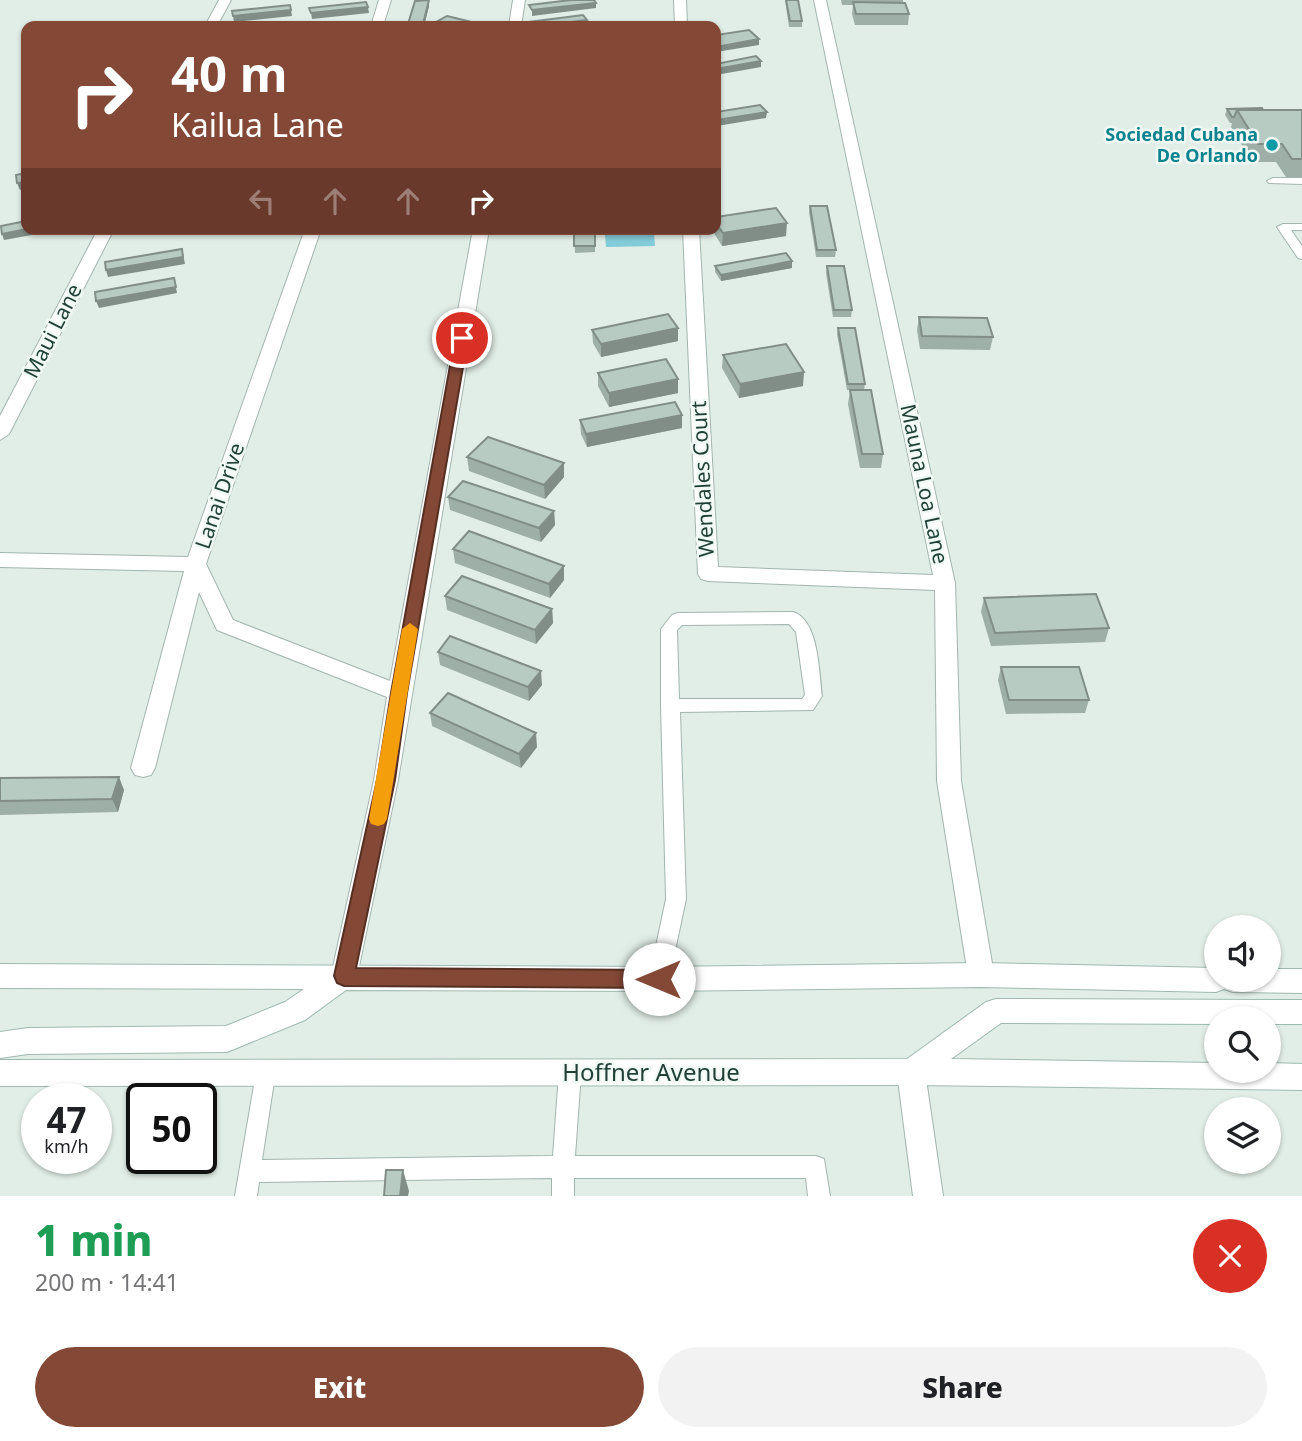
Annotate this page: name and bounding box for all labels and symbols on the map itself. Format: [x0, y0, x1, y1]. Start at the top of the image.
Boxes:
place label: Sociedad Cubana De Orlando [1105, 122, 1258, 167]
marker: Sociedad Cubana De Orlando [1264, 137, 1280, 153]
street label: Maui Lane [16, 279, 88, 382]
pin [432, 308, 492, 368]
street label: Wendales Court [684, 400, 720, 558]
street label: Mauna Loa Lane [894, 401, 956, 566]
street label: Lanai Drive [188, 439, 250, 552]
position arrow [622, 942, 696, 1016]
street label: Hoffner Avenue [562, 1055, 740, 1088]
speed limit sign: 50 [126, 1083, 217, 1174]

